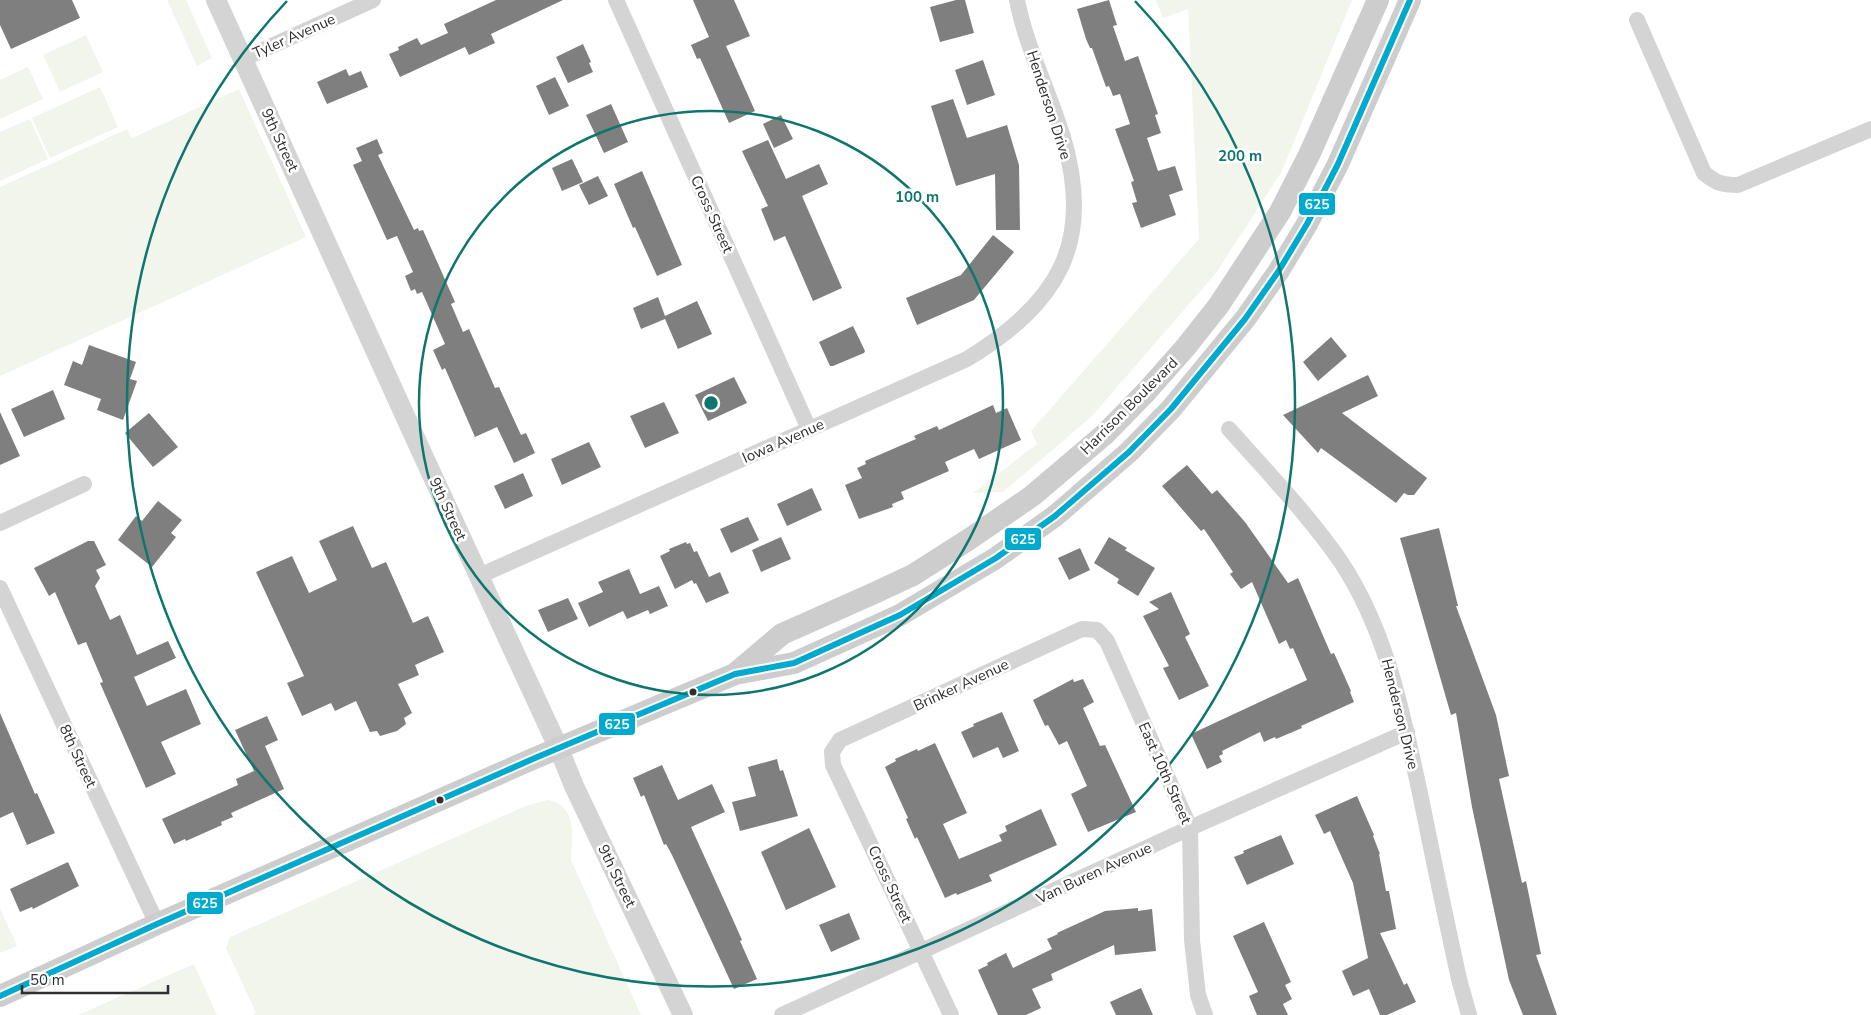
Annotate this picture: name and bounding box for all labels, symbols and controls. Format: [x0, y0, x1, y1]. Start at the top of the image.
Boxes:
street label: Tyler Avenue [250, 9, 338, 63]
street label: Henderson Drive [1022, 48, 1076, 162]
street label: 9th Street [257, 105, 304, 176]
text: 200 m [1218, 146, 1262, 166]
street label: Cross Street [686, 172, 738, 257]
text: 100 m [895, 187, 939, 207]
line badge: 625 [1298, 192, 1336, 216]
text: 625 [1304, 195, 1330, 214]
street label: Harrison Boulevard [1076, 353, 1182, 459]
centre of rings [702, 394, 720, 412]
street label: Iowa Avenue [739, 414, 827, 468]
street label: 9th Street [425, 474, 472, 545]
line badge: 625 [1004, 527, 1042, 551]
text: 625 [1010, 530, 1036, 549]
street label: Brinker Avenue [910, 654, 1012, 716]
street label: Henderson Drive [1377, 657, 1423, 771]
unlabelled marker [688, 687, 698, 697]
line badge: 625 [598, 712, 636, 736]
text: 625 [604, 715, 630, 734]
street label: East 10th Street [1134, 719, 1197, 828]
street label: 8th Street [55, 721, 102, 792]
unlabelled marker [435, 795, 445, 805]
street label: Van Buren Avenue [1032, 838, 1155, 909]
street label: 9th Street [593, 841, 641, 911]
street label: Cross Street [863, 842, 917, 926]
line badge: 625 [186, 891, 224, 915]
text: 625 [192, 894, 218, 913]
scale bar [22, 962, 169, 994]
text: 50 m [30, 970, 65, 990]

